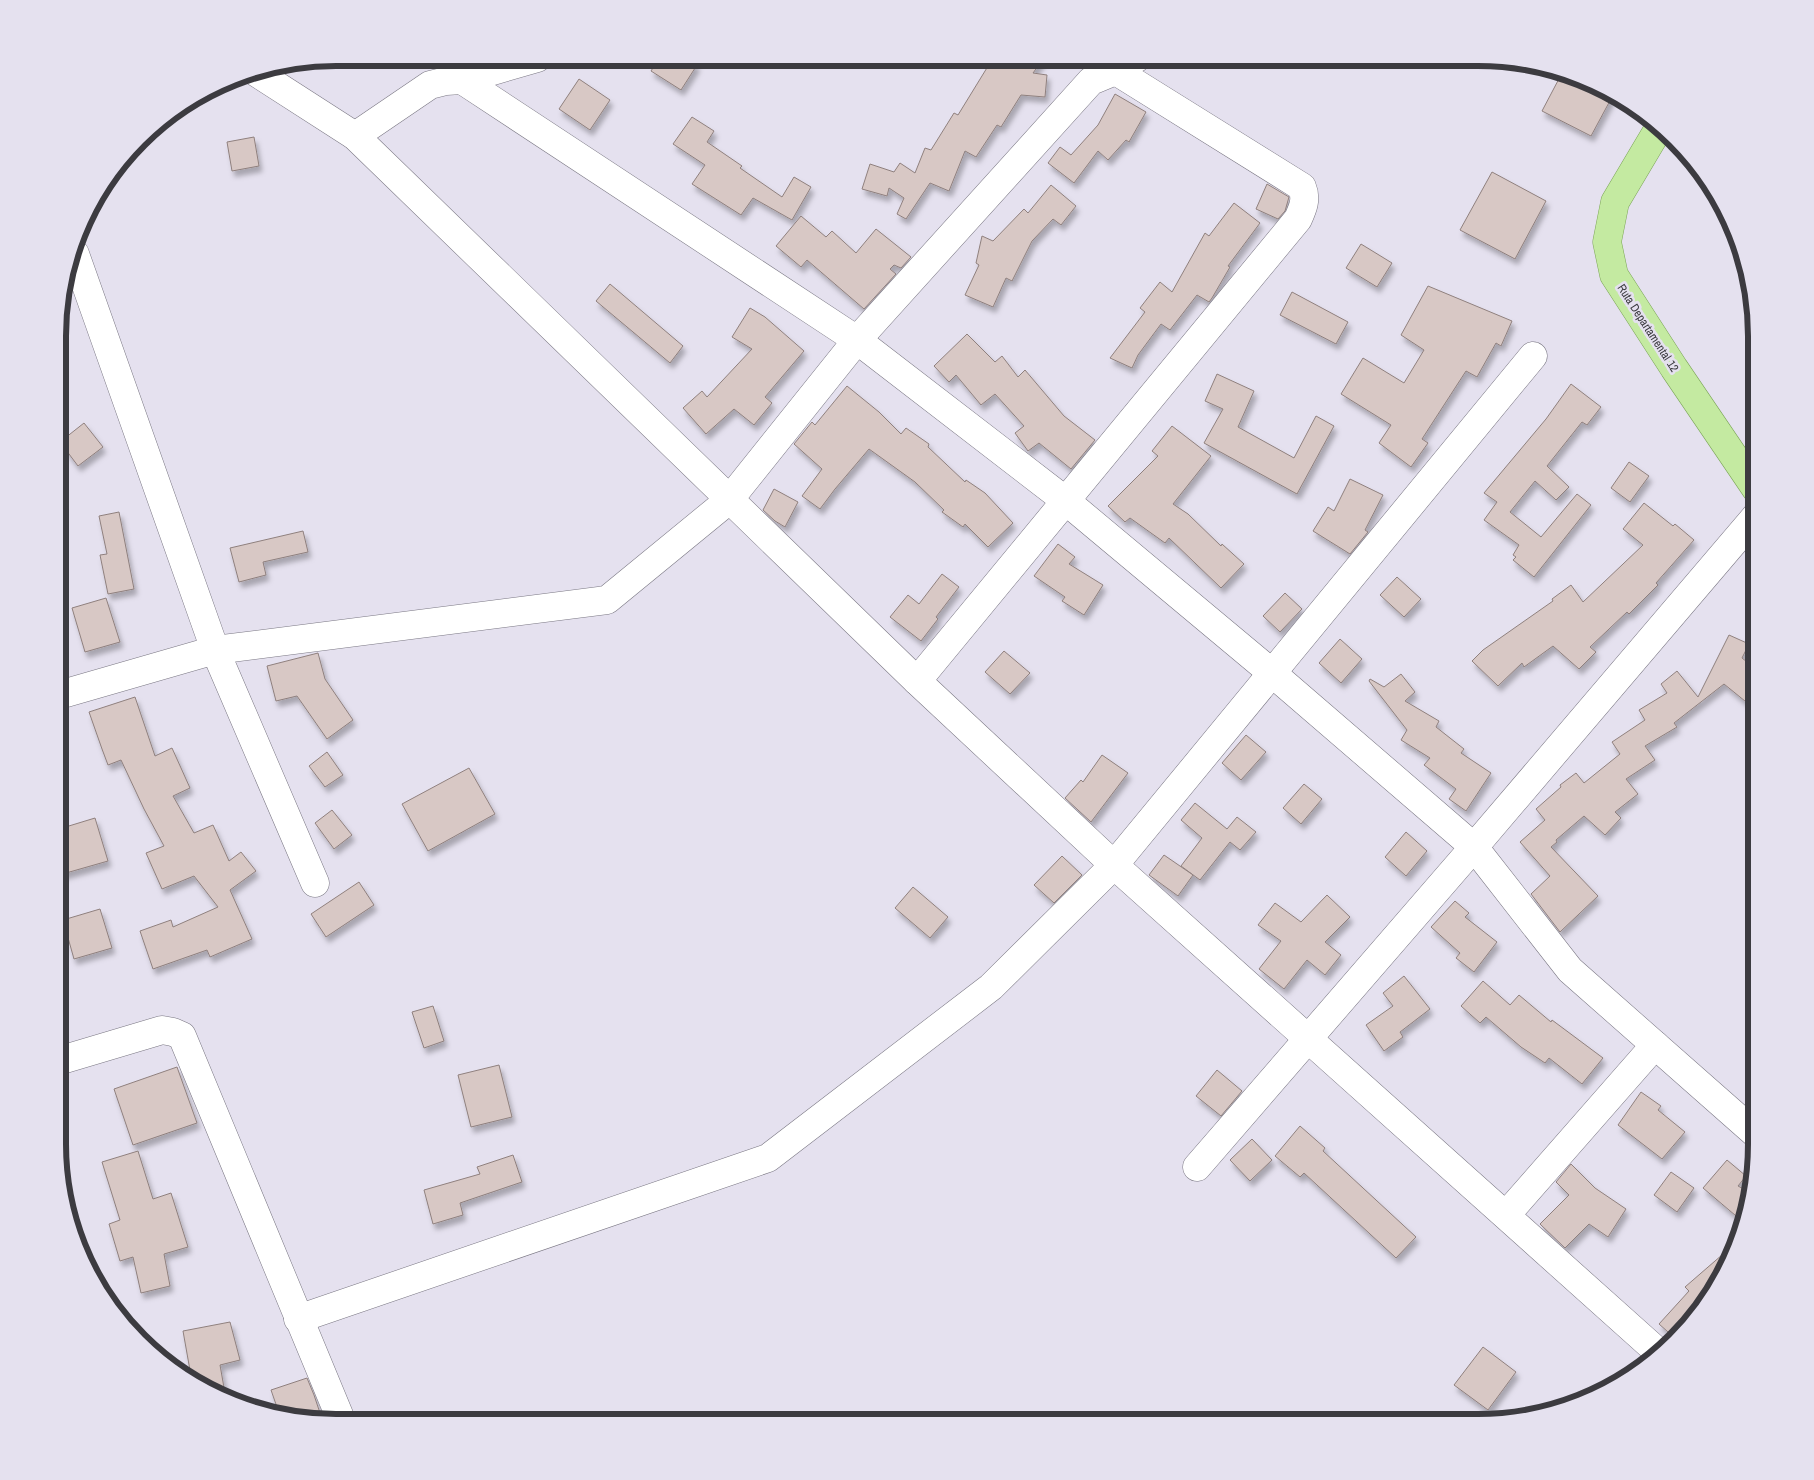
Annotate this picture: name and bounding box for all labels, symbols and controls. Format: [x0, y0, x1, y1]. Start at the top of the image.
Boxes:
street label: Ruta Departamental 12 [1614, 281, 1682, 375]

